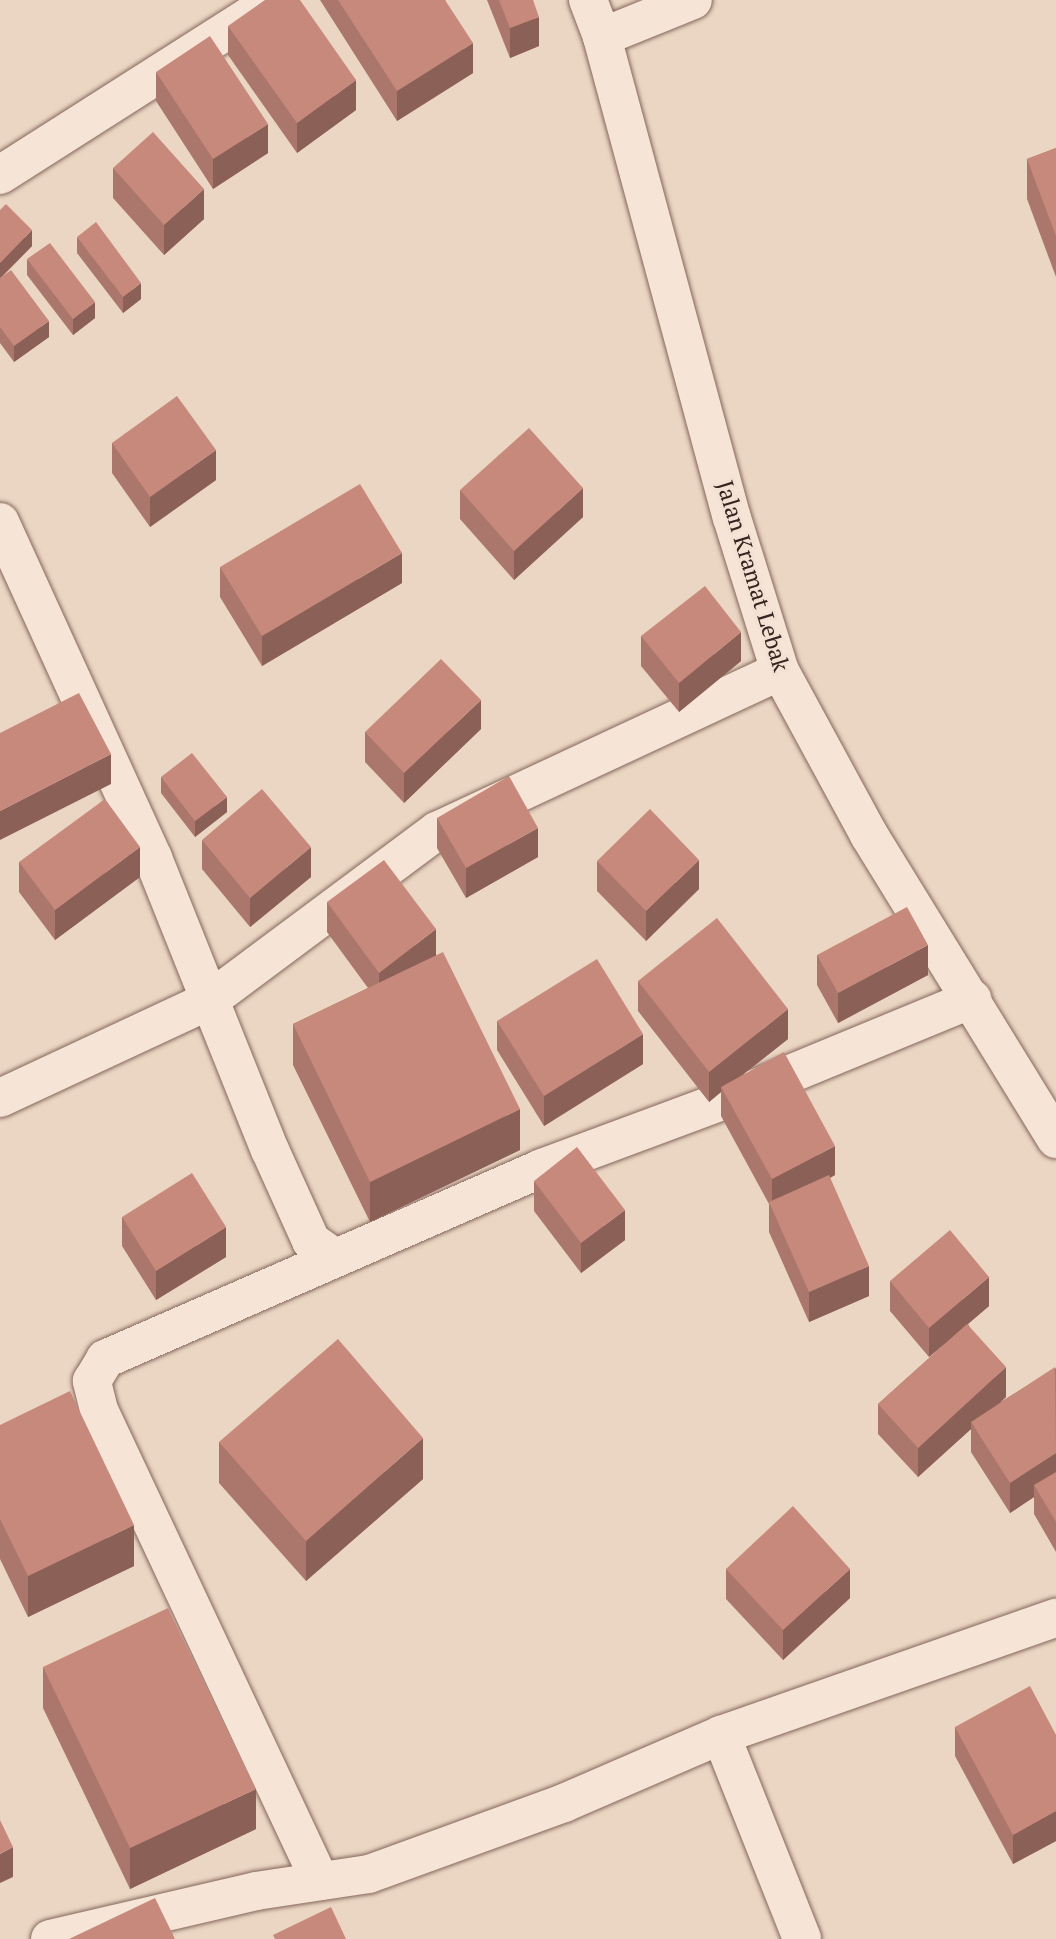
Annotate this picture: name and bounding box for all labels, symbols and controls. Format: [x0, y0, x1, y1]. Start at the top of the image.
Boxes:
street label: Jalan Kramat Lebak [711, 477, 795, 675]

